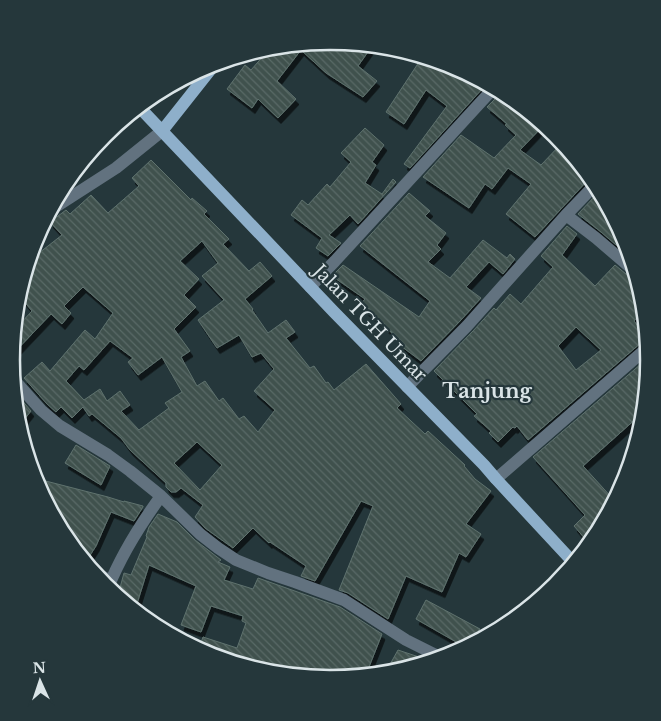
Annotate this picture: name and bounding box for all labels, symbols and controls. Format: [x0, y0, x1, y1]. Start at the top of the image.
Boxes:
street label: Jalan TGH Umar [307, 259, 432, 386]
district label: Tanjung [442, 379, 533, 403]
north arrow [15, 656, 65, 706]
text: N [32, 659, 46, 677]

